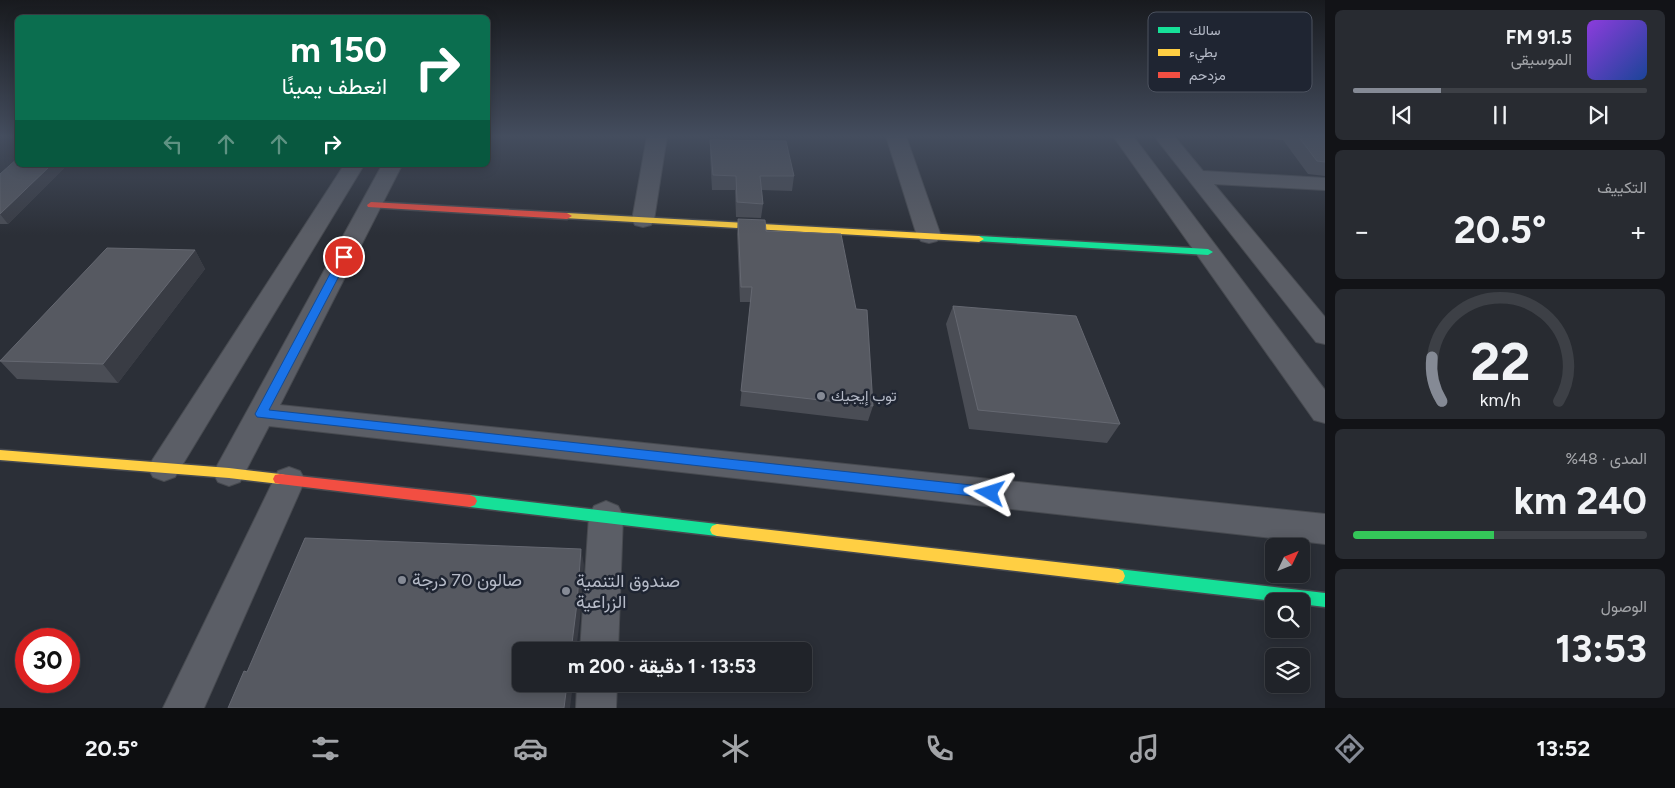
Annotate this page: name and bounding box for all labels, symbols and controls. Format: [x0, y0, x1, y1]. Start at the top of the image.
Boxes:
legend [1148, 12, 1312, 92]
text: سالك [1189, 22, 1220, 39]
text: 91.5 FM [1506, 26, 1572, 49]
text: 150 m [290, 29, 387, 71]
icon: right [405, 35, 470, 100]
text: بطيء [1189, 44, 1217, 64]
text: الموسيقى [1511, 50, 1572, 69]
text: مزدحم [1189, 67, 1226, 84]
text: انعطف يمينًا [282, 73, 387, 100]
icon: previous [1388, 101, 1416, 129]
icon: pause [1486, 101, 1514, 129]
icon: next [1584, 101, 1612, 129]
icon: left [159, 130, 187, 158]
icon: ahead [212, 130, 240, 158]
icon: ahead [265, 130, 293, 158]
icon: right [318, 130, 346, 158]
text: التكييف [1597, 178, 1647, 197]
text: 20.5° [1454, 207, 1546, 253]
text: − [1353, 214, 1370, 248]
text: + [1630, 214, 1647, 248]
pin [323, 236, 365, 278]
icon: arrive [330, 243, 358, 271]
text: 22 [1470, 331, 1530, 393]
place label: توب إيجيك [831, 387, 897, 406]
text: km/h [1480, 389, 1520, 410]
marker: توب إيجيك [815, 390, 827, 402]
text: المدى · 48% [1565, 449, 1647, 468]
position arrow [963, 466, 1015, 518]
text: 240 km [1514, 478, 1647, 524]
north arrow [1265, 538, 1310, 582]
map controls [1265, 538, 1310, 693]
place label: صالون 70 درجة [412, 569, 522, 591]
place label: صندوق التنمية الزراعية [576, 570, 680, 613]
marker: صالون 70 درجة [396, 574, 408, 586]
marker: صندوق التنمية الزراعية [560, 585, 572, 597]
button: search [1265, 593, 1310, 638]
text: الوصول [1601, 597, 1647, 616]
text: 13:53 [1555, 626, 1647, 672]
speed limit sign: 30 [15, 628, 80, 693]
button: layers [1265, 648, 1310, 693]
text: 13:53 · 1 دقيقة · 200 m [568, 655, 756, 678]
icon: filters [308, 731, 343, 766]
icon: car [513, 731, 548, 766]
icon: climate [718, 731, 753, 766]
icon: phone [922, 731, 957, 766]
icon: music [1127, 731, 1162, 766]
icon: directions [1332, 731, 1367, 766]
text: 20.5° [85, 735, 138, 762]
text: 13:52 [1536, 735, 1590, 762]

